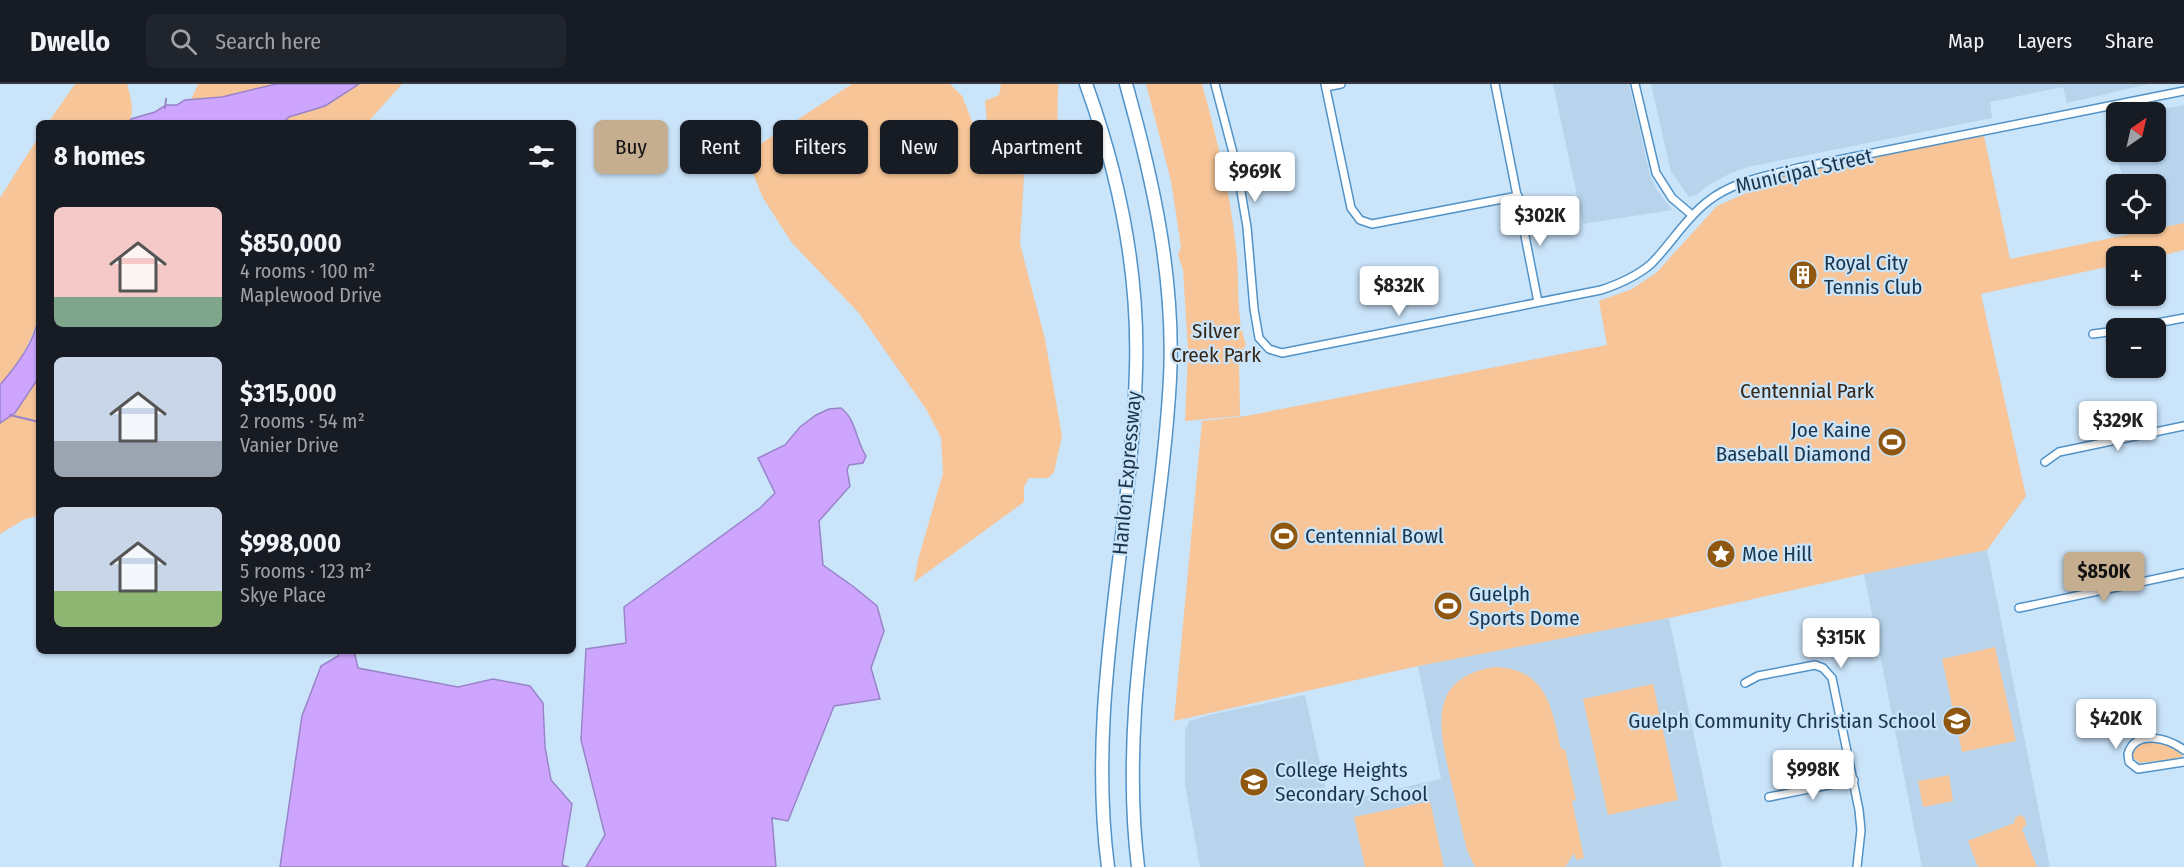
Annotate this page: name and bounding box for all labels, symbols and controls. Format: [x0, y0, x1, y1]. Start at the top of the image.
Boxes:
search box [146, 14, 566, 68]
text: Dwello [30, 25, 110, 58]
icon: search [167, 25, 200, 58]
text: Search here [215, 28, 321, 55]
text: Map [1948, 28, 1984, 54]
text: Layers [2017, 28, 2072, 54]
text: Share [2105, 28, 2154, 54]
north arrow [2106, 102, 2166, 162]
map controls [2106, 102, 2166, 378]
chip: Buy [594, 120, 668, 174]
chip: Rent [680, 120, 761, 174]
chip: Filters [773, 120, 868, 174]
chip: New [880, 120, 958, 174]
chip: Apartment [970, 120, 1103, 174]
icon: filters [525, 140, 558, 173]
text: 8 homes [54, 141, 145, 172]
street label: Municipal Street [1733, 143, 1875, 199]
pin: $969K [1213, 152, 1297, 203]
text: $969K [1229, 159, 1281, 183]
button: locate [2106, 174, 2166, 234]
pin: $302K [1498, 196, 1582, 247]
text: $302K [1514, 203, 1566, 227]
text: $850,000 [240, 228, 342, 259]
icon: home [102, 231, 174, 303]
button: + [2106, 246, 2166, 306]
place label: Royal City Tennis Club [1824, 250, 1922, 300]
text: 4 rooms · 100 m² [240, 259, 375, 283]
building icon: Royal City Tennis Club [1787, 259, 1819, 291]
pin: $832K [1357, 266, 1441, 317]
text: $832K [1374, 273, 1424, 297]
text: Maplewood Drive [240, 283, 382, 307]
park label: Silver Creek Park [1171, 318, 1261, 368]
button: − [2106, 318, 2166, 378]
text: $315,000 [240, 378, 337, 409]
park label: Centennial Park [1740, 378, 1874, 404]
icon: home [102, 381, 174, 453]
street label: Hanlon Expressway [1107, 389, 1147, 556]
pin: $329K [2076, 401, 2160, 452]
text: $329K [2093, 408, 2143, 432]
text: 2 rooms · 54 m² [240, 409, 365, 433]
place label: Joe Kaine Baseball Diamond [1716, 417, 1871, 467]
sports icon: Joe Kaine Baseball Diamond [1876, 426, 1908, 458]
text: Vanier Drive [240, 433, 339, 457]
sports icon: Centennial Bowl [1268, 520, 1300, 552]
place label: Centennial Bowl [1305, 523, 1444, 549]
text: $998,000 [240, 528, 341, 559]
icon: home [102, 531, 174, 603]
place icon: Moe Hill [1705, 538, 1737, 570]
place label: Moe Hill [1742, 541, 1813, 567]
pin: $850K [2062, 552, 2146, 603]
text: 5 rooms · 123 m² [240, 559, 372, 583]
text: $850K [2078, 559, 2130, 583]
place label: Guelph Sports Dome [1469, 581, 1580, 631]
text: Skye Place [240, 583, 326, 607]
sports icon: Guelph Sports Dome [1432, 590, 1464, 622]
pin: $315K [1799, 618, 1883, 669]
text: $315K [1817, 625, 1865, 649]
pin: $420K [2074, 699, 2158, 750]
school or university icon: Guelph Community Christian School [1941, 705, 1973, 737]
text: $420K [2090, 706, 2142, 730]
place label: Guelph Community Christian School [1628, 708, 1936, 734]
pin: $998K [1771, 750, 1855, 801]
place label: College Heights Secondary School [1275, 757, 1428, 807]
text: $998K [1787, 757, 1839, 781]
school or university icon: College Heights Secondary School [1238, 766, 1270, 798]

